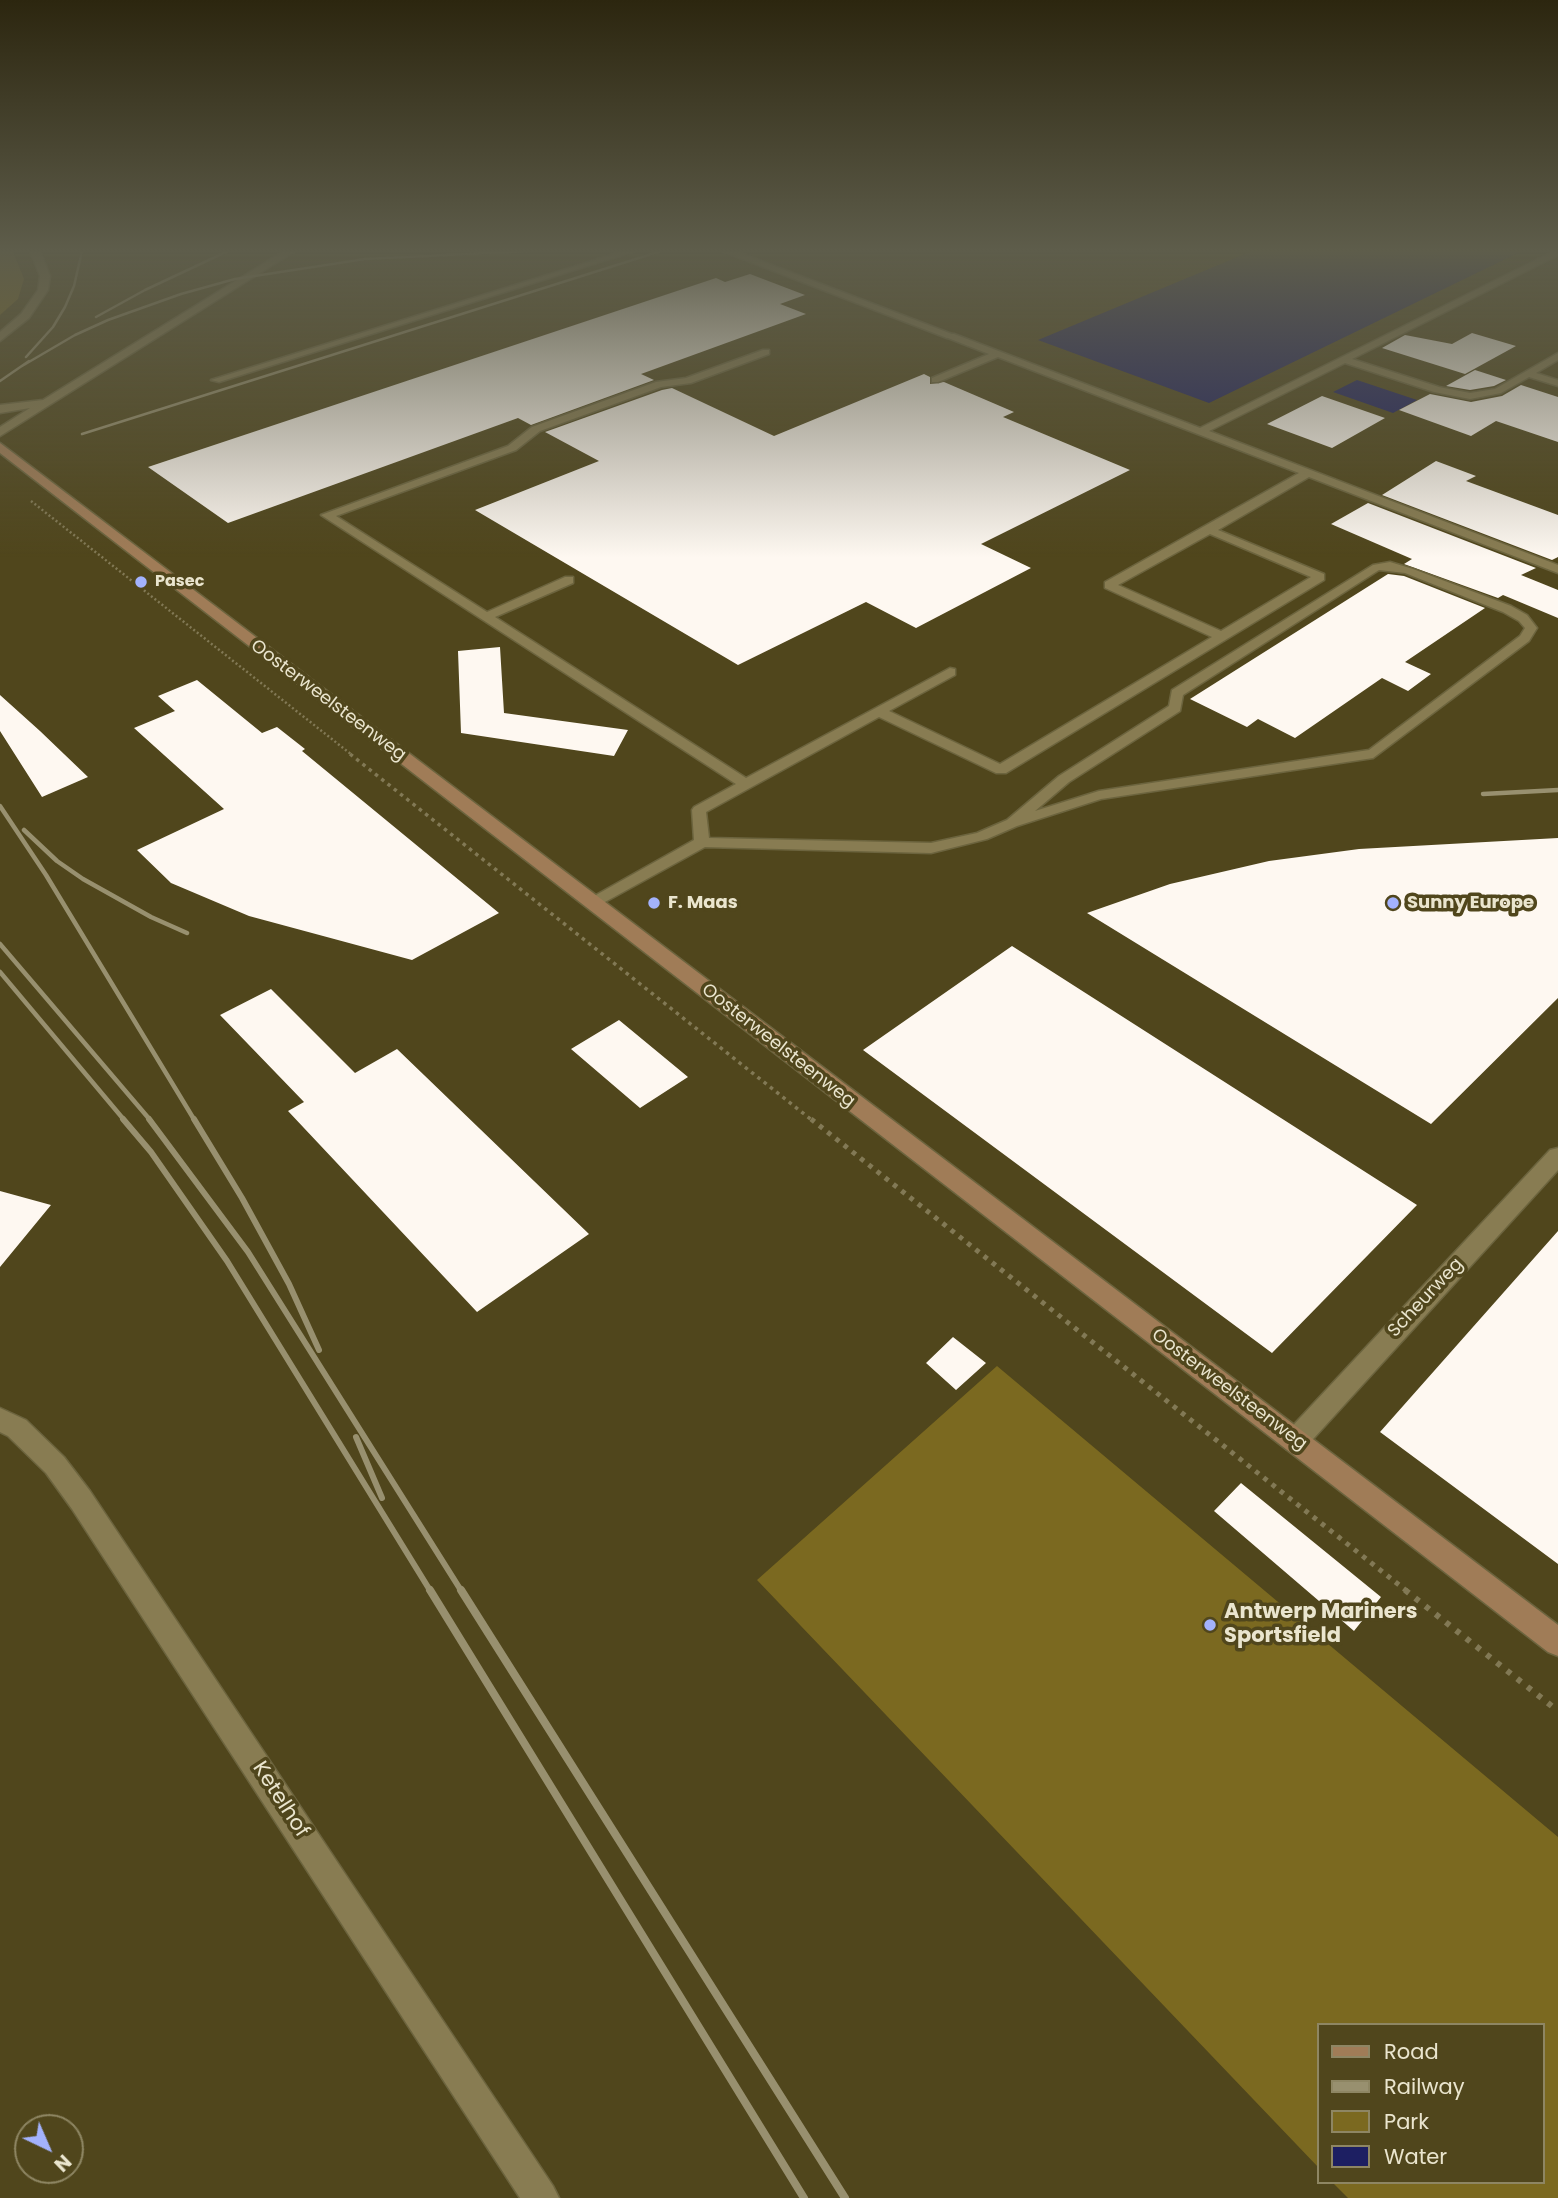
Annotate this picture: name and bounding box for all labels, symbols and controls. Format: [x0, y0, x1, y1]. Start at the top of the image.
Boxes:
place label: Pasec [155, 572, 204, 592]
marker: Pasec [133, 574, 149, 590]
street label: Oosterweelsteenweg [246, 636, 410, 766]
place label: F. Maas [668, 892, 738, 914]
place label: Sunny Europe [1407, 892, 1534, 914]
marker: F. Maas [646, 895, 662, 911]
marker: Sunny Europe [1385, 895, 1401, 911]
street label: Oosterweelsteenweg [697, 979, 859, 1113]
street label: Scheurweg [1384, 1254, 1468, 1342]
street label: Oosterweelsteenweg [1147, 1325, 1311, 1455]
place label: Antwerp Mariners Sportsfield [1224, 1600, 1417, 1650]
marker: Antwerp Mariners Sportsfield [1202, 1617, 1218, 1633]
street label: Ketelhof [246, 1757, 314, 1843]
legend [1316, 2023, 1544, 2184]
text: Road [1384, 2037, 1439, 2066]
text: Railway [1384, 2072, 1465, 2101]
text: Park [1384, 2107, 1429, 2136]
north arrow [14, 2114, 84, 2184]
text: Water [1384, 2142, 1447, 2171]
text: N [48, 2148, 77, 2178]

